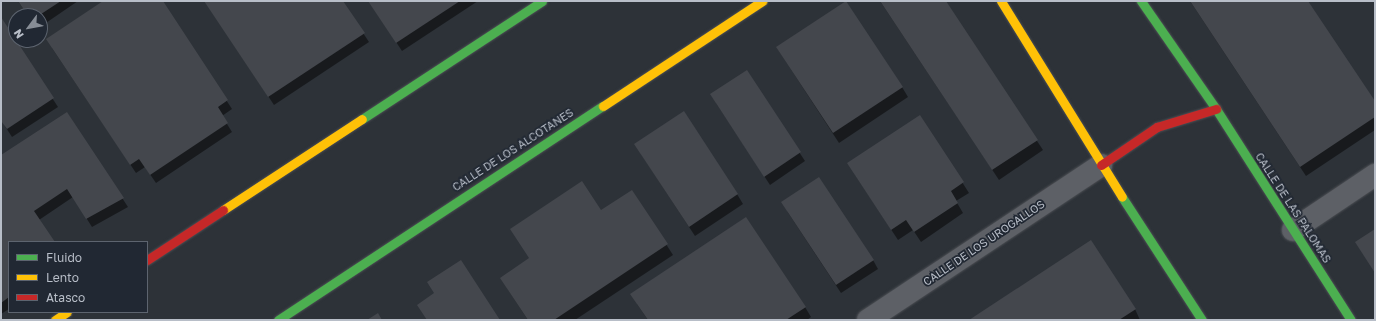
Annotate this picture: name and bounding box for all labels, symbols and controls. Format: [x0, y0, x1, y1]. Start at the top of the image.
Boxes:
north arrow [8, 8, 48, 48]
text: N [11, 27, 26, 41]
street label: CALLE DE LOS ALCOTANES [450, 106, 576, 194]
street label: CALLE DE LAS PALOMAS [1252, 150, 1334, 266]
street label: CALLE DE LOS UROGALLOS [921, 197, 1047, 289]
legend [8, 241, 148, 313]
text: Fluido [46, 250, 82, 265]
text: Lento [46, 270, 79, 285]
text: Atasco [46, 290, 85, 305]

